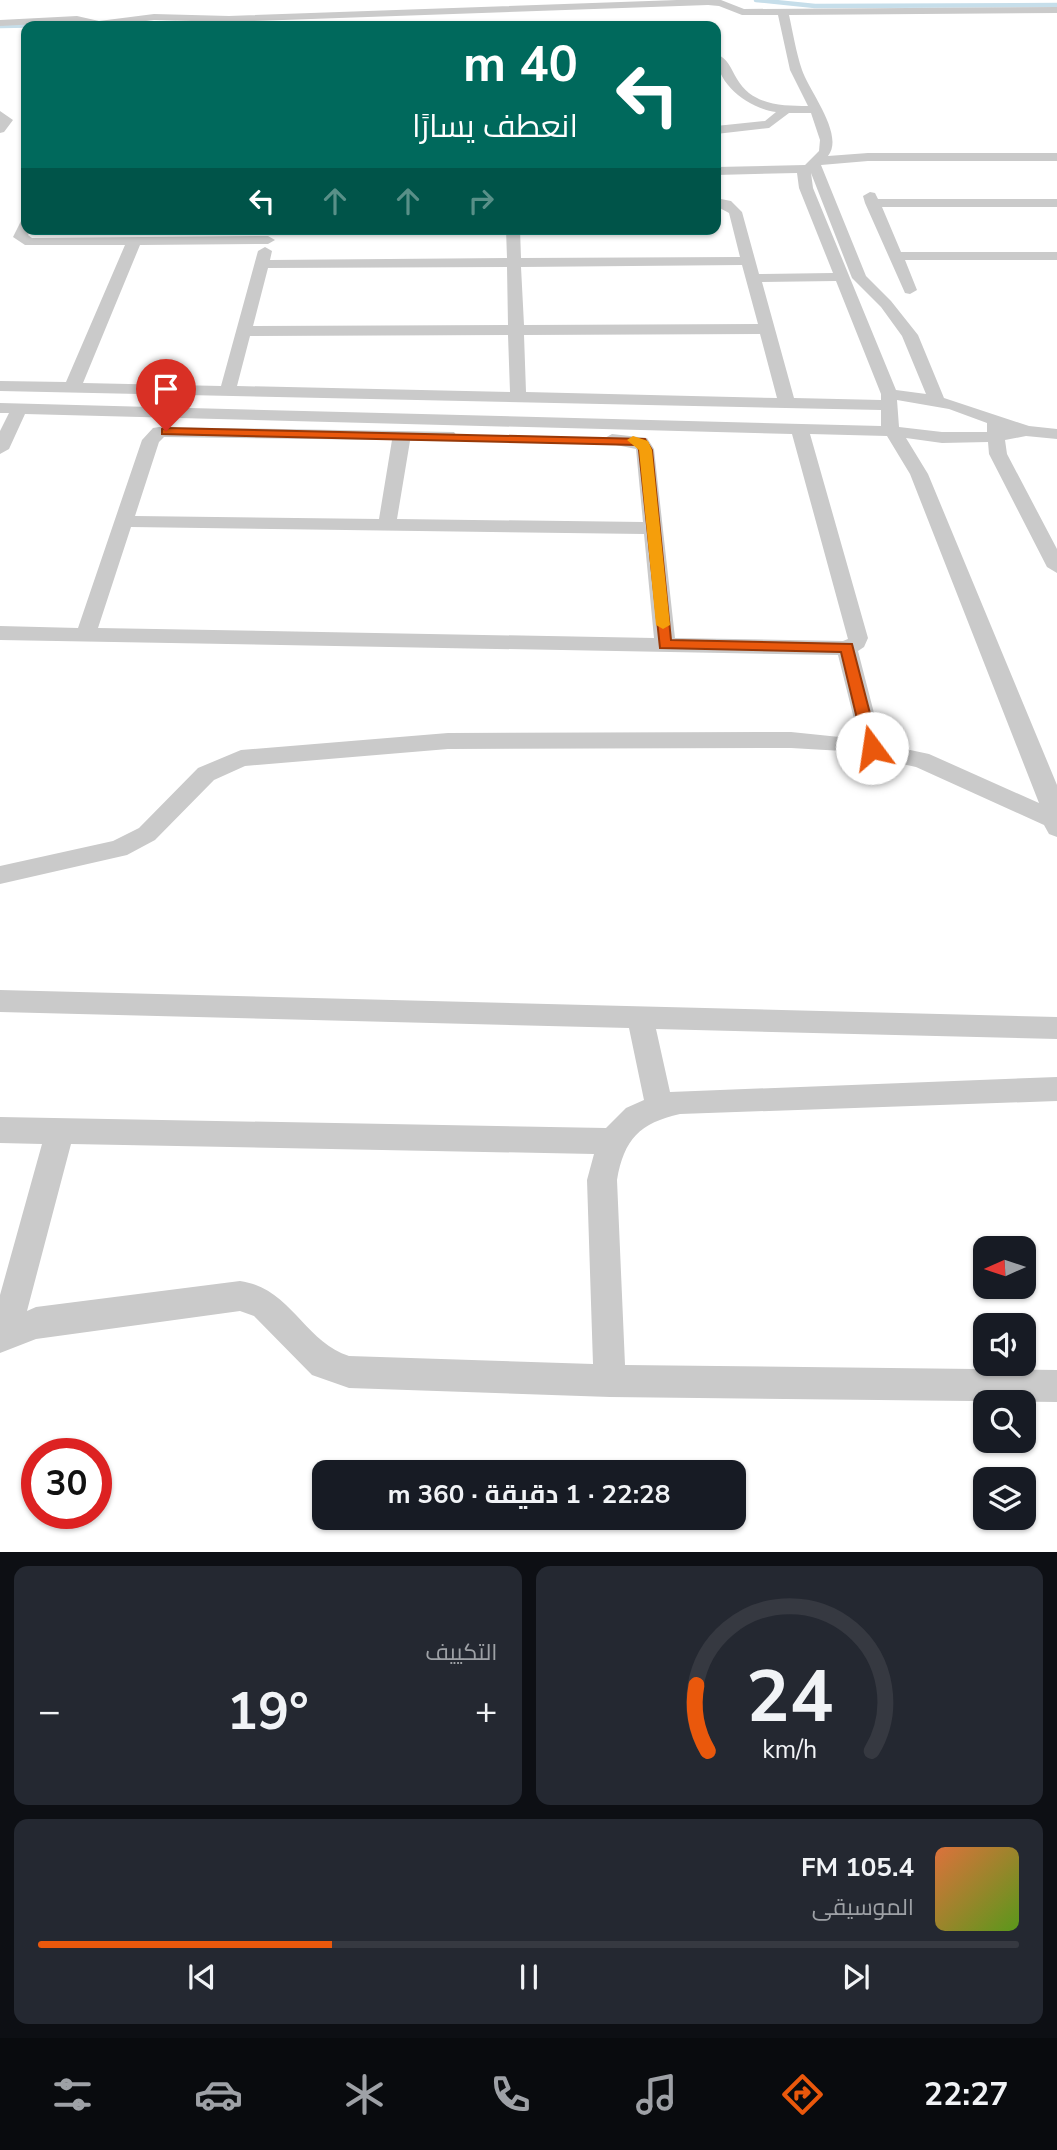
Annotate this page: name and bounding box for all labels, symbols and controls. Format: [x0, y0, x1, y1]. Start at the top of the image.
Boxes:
text: 40 m [463, 31, 578, 98]
icon: left [602, 49, 693, 140]
text: انعطف يسارًا [412, 105, 578, 148]
icon: left [243, 182, 281, 220]
icon: ahead [316, 182, 354, 220]
icon: ahead [389, 182, 427, 220]
icon: right [462, 182, 500, 220]
pin [136, 359, 196, 431]
icon: arrive [147, 370, 185, 408]
position arrow [835, 711, 909, 785]
north arrow [973, 1236, 1036, 1298]
map controls [973, 1236, 1036, 1530]
button: sound [973, 1313, 1036, 1376]
button: search [973, 1390, 1036, 1453]
speed limit sign: 30 [21, 1438, 112, 1529]
button: layers [973, 1467, 1036, 1530]
text: 22:28 · 1 دقيقة · 360 m [388, 1477, 670, 1512]
text: التكييف [425, 1637, 498, 1668]
text: 24 [746, 1648, 833, 1748]
text: 19° [227, 1676, 309, 1747]
text: − [38, 1686, 61, 1737]
text: + [475, 1686, 497, 1737]
text: km/h [762, 1733, 817, 1767]
text: 105.4 FM [801, 1850, 914, 1885]
text: الموسيقى [812, 1892, 914, 1923]
icon: previous [183, 1958, 221, 1996]
icon: pause [510, 1958, 548, 1996]
icon: next [837, 1958, 875, 1996]
icon: filters [48, 2070, 97, 2119]
icon: car [194, 2070, 243, 2119]
icon: climate [340, 2070, 389, 2119]
icon: phone [486, 2070, 535, 2119]
icon: music [632, 2070, 681, 2119]
icon: directions [778, 2070, 827, 2119]
text: 22:27 [924, 2073, 1009, 2116]

